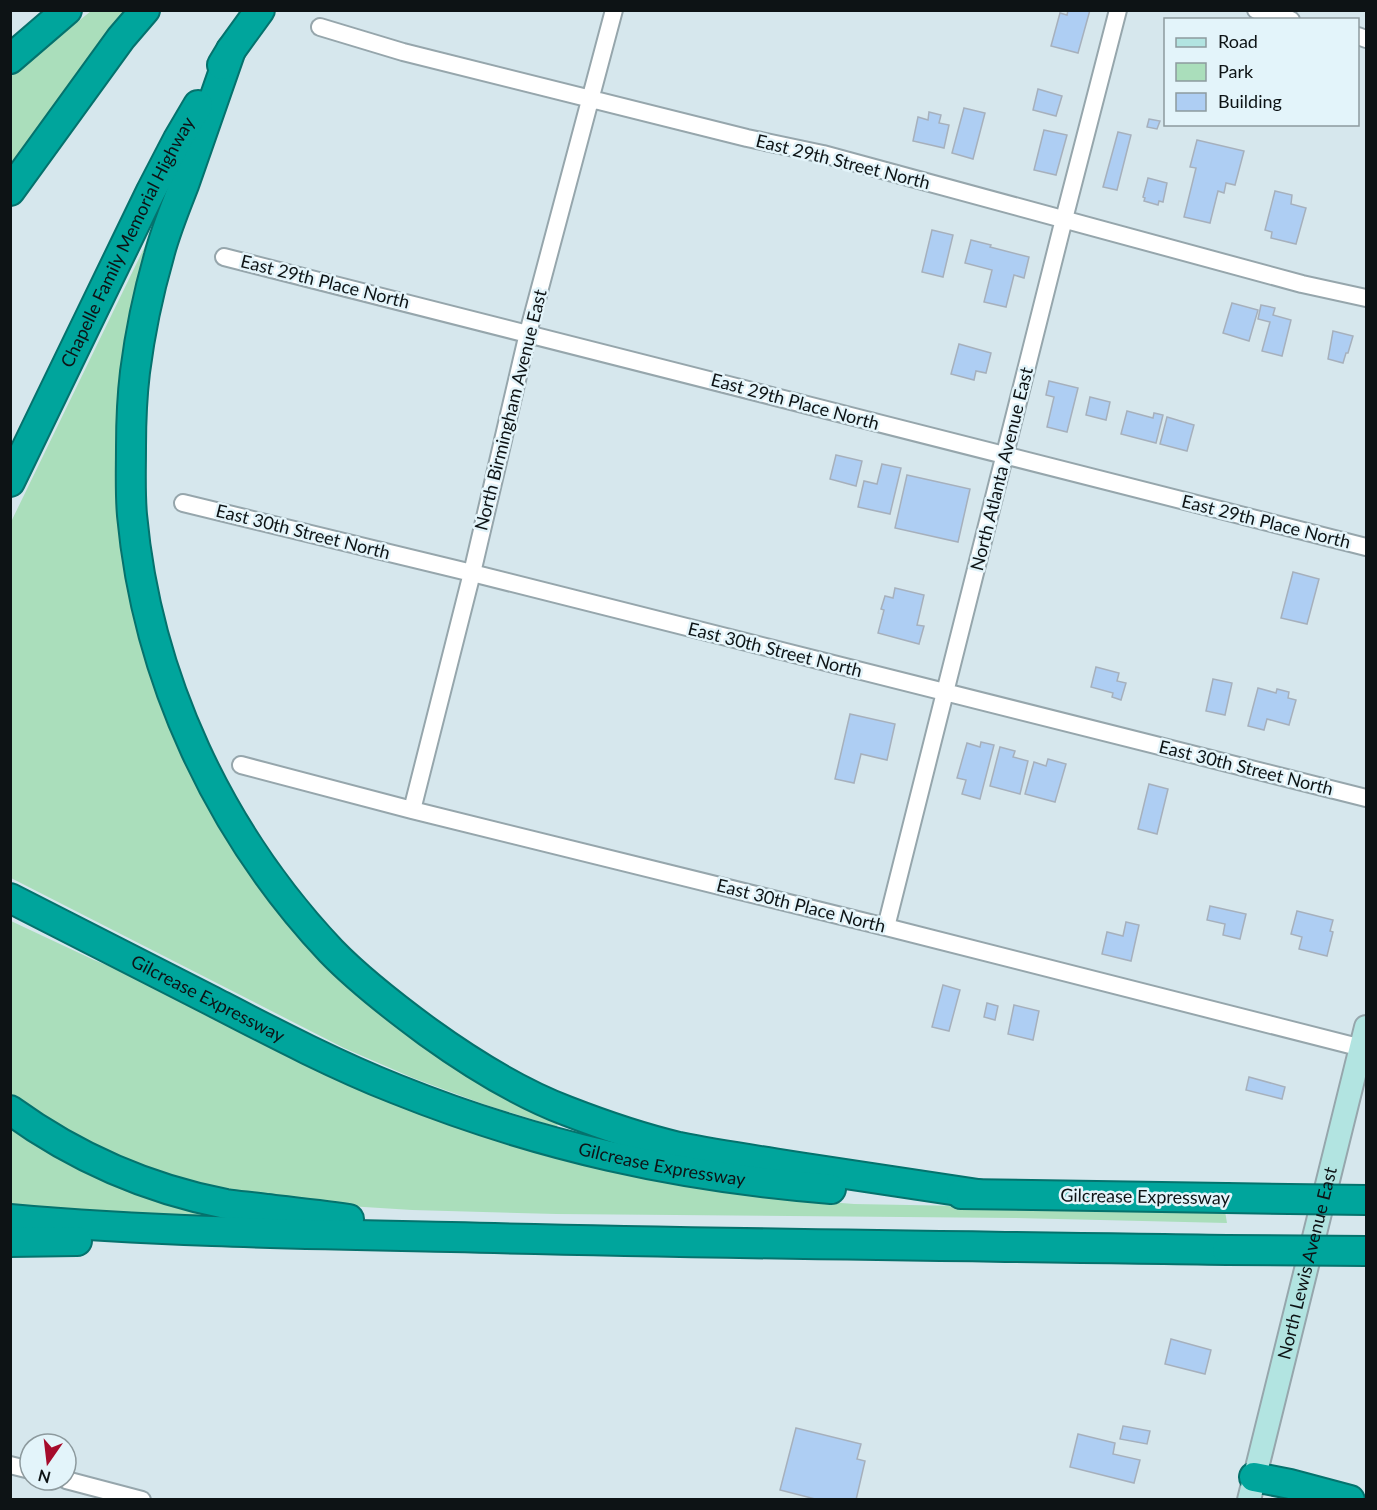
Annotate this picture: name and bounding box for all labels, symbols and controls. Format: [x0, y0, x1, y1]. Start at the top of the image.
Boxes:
legend [1164, 18, 1359, 126]
text: Road [1218, 30, 1258, 52]
text: Park [1218, 60, 1254, 82]
text: Building [1218, 90, 1282, 112]
street label: Chapelle Family Memorial Highway [55, 112, 199, 371]
street label: East 29th Street North [754, 129, 933, 193]
street label: East 29th Place North [239, 249, 412, 313]
street label: North Birmingham Avenue East [469, 286, 551, 533]
street label: North Atlanta Avenue East [965, 364, 1037, 573]
street label: East 29th Place North [709, 368, 882, 434]
street label: East 29th Place North [1180, 489, 1353, 553]
street label: East 30th Street North [214, 499, 393, 563]
street label: East 30th Street North [686, 617, 865, 681]
street label: East 30th Street North [1157, 735, 1336, 799]
street label: East 30th Place North [715, 873, 888, 937]
street label: Gilcrease Expressway [128, 950, 289, 1047]
street label: Gilcrease Expressway [576, 1137, 748, 1190]
street label: North Lewis Avenue East [1272, 1164, 1341, 1361]
street label: Gilcrease Expressway [1060, 1184, 1231, 1208]
north arrow [18, 1432, 78, 1492]
text: N [36, 1466, 53, 1488]

